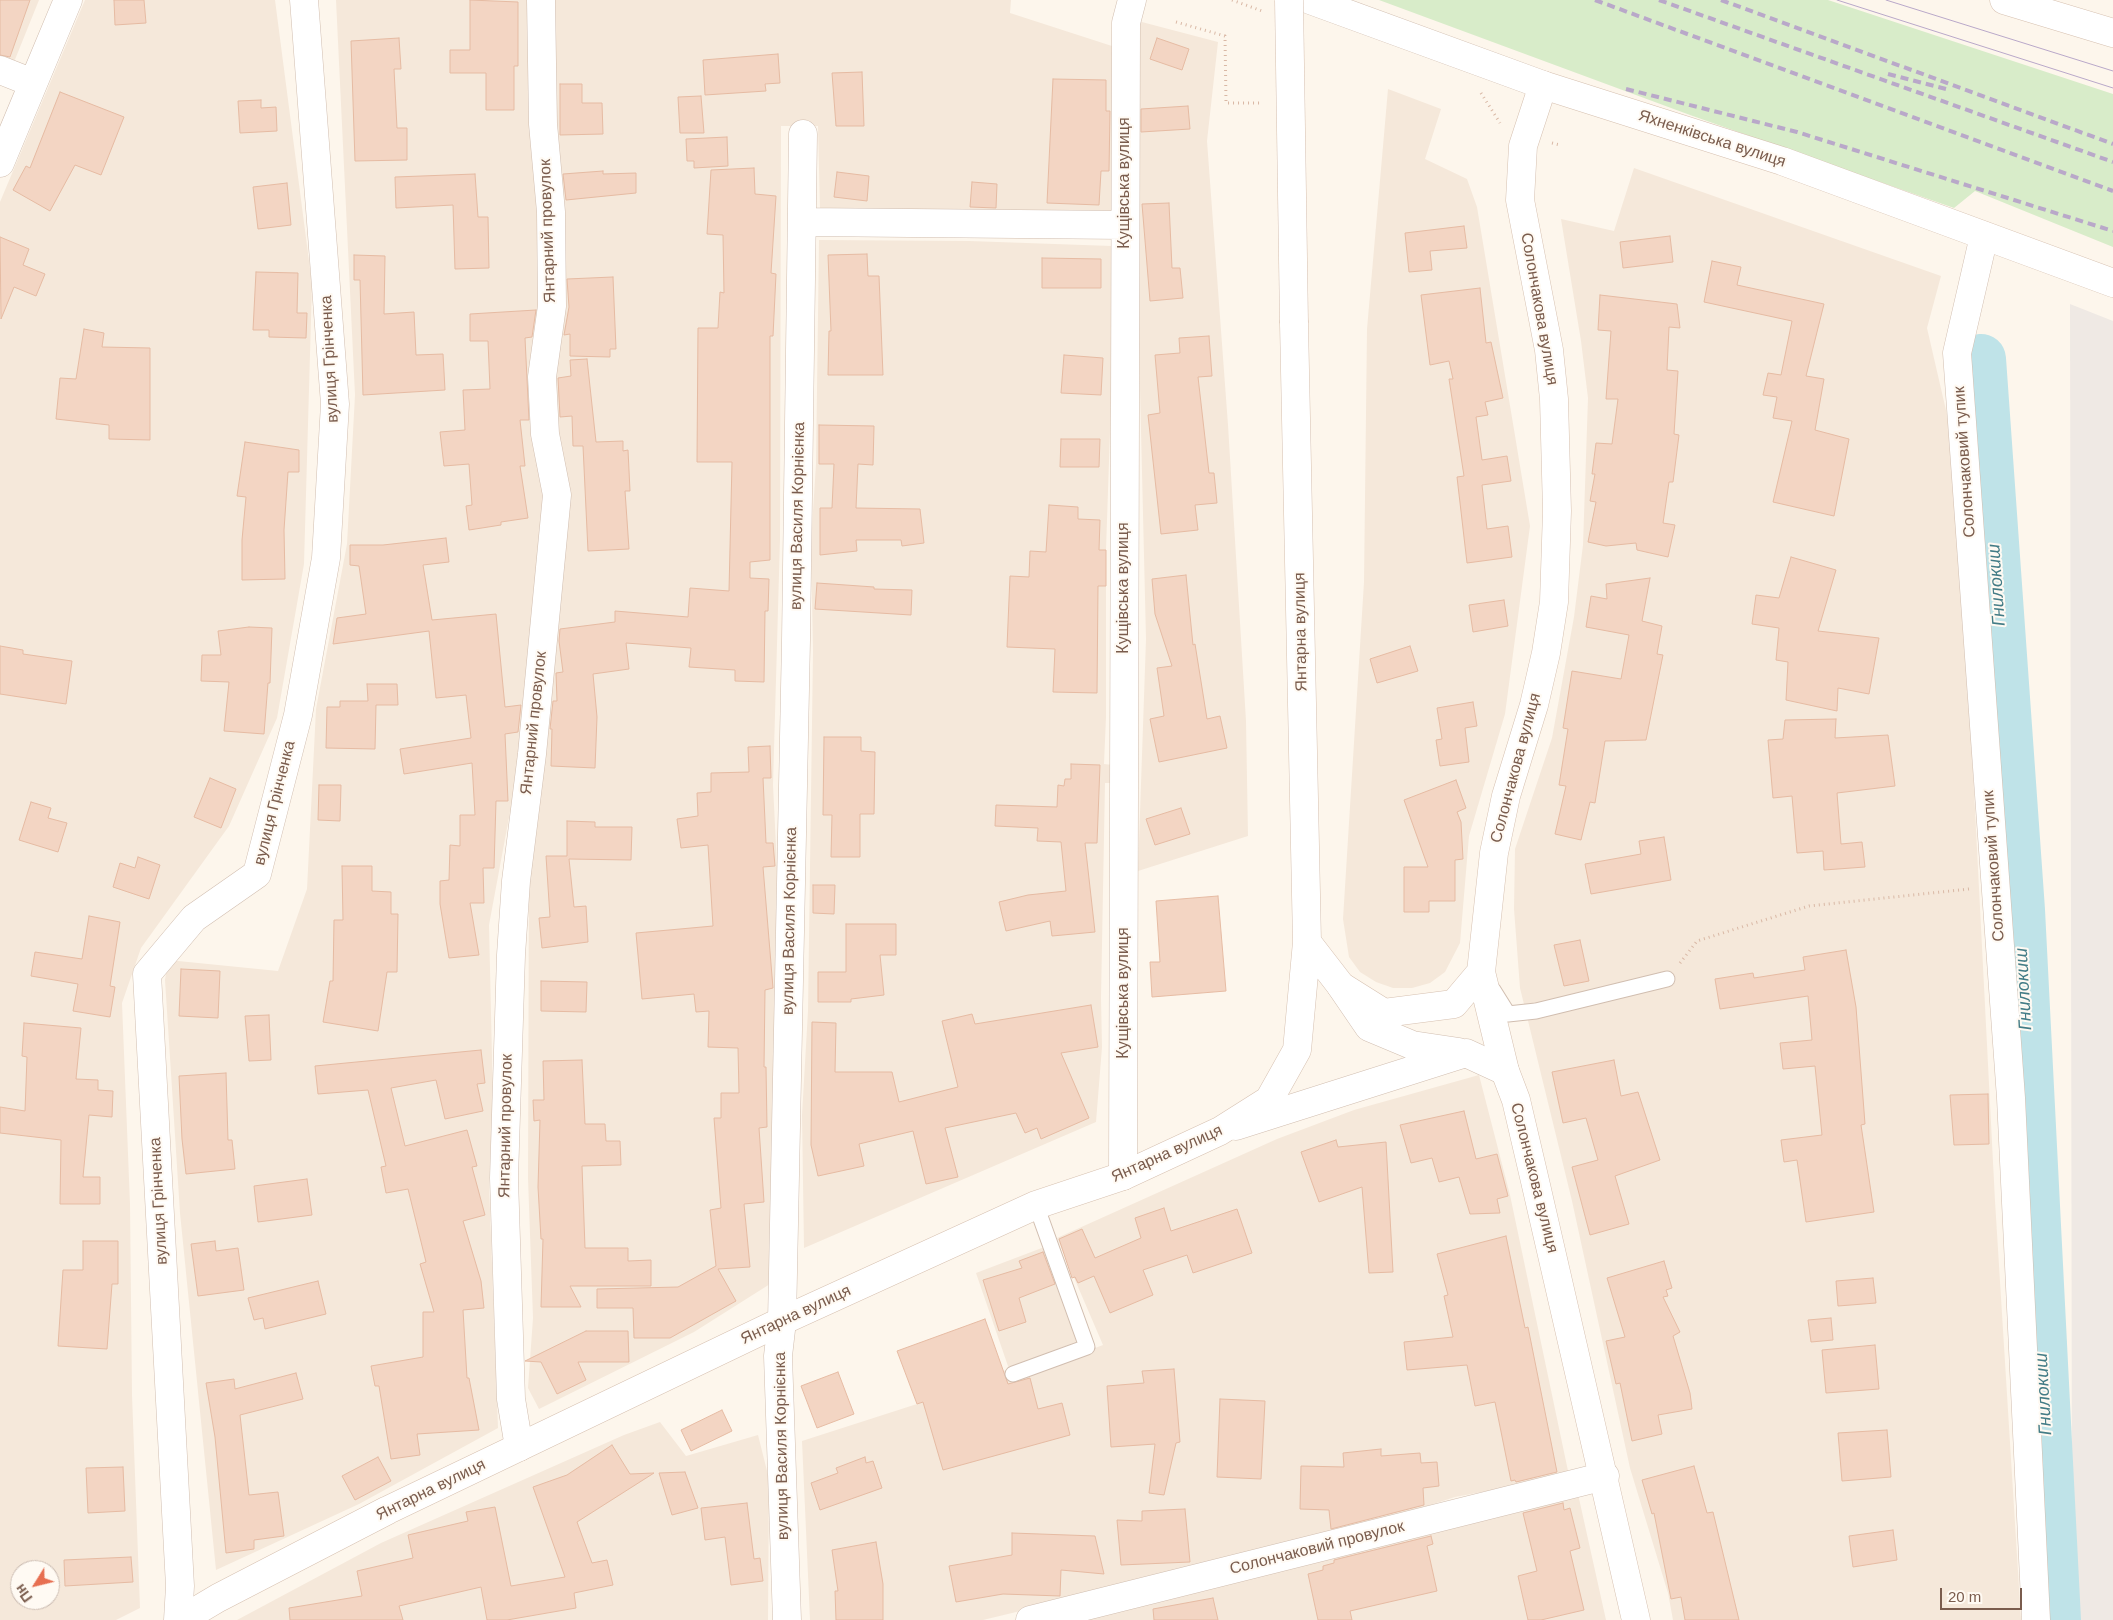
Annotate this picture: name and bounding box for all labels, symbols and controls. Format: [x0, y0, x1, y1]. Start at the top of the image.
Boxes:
street label: Яхненківська вулиця [1636, 106, 1788, 172]
street label: Кущівська вулиця [1115, 117, 1135, 249]
street label: Янтарний провулок [536, 159, 560, 303]
street label: Солончакова вулиця [1516, 231, 1562, 387]
street label: вулиця Грінченка [317, 295, 343, 423]
street label: Солончаковий тупик [1950, 386, 1980, 538]
street label: вулиця Василя Корнієнка [787, 422, 809, 610]
street label: Кущівська вулиця [1114, 522, 1134, 654]
water label: Гнилокиш [1983, 543, 2011, 627]
street label: Янтарна вулиця [1290, 572, 1312, 692]
street label: Янтарний провулок [517, 650, 551, 796]
street label: Солончакова вулиця [1487, 691, 1545, 845]
street label: вулиця Грінченка [250, 739, 300, 867]
street label: Солончаковий тупик [1979, 790, 2009, 942]
street label: вулиця Василя Корнієнка [779, 827, 801, 1015]
street label: Кущівська вулиця [1114, 927, 1134, 1059]
water label: Гнилокиш [2011, 947, 2037, 1031]
street label: Янтарний провулок [495, 1054, 517, 1198]
street label: Солончакова вулиця [1506, 1101, 1562, 1255]
street label: Янтарна вулиця [1109, 1121, 1225, 1187]
street label: вулиця Грінченка [146, 1137, 172, 1265]
street label: Янтарна вулиця [738, 1281, 854, 1349]
street label: вулиця Василя Корнієнка [771, 1352, 793, 1540]
water label: Гнилокиш [2031, 1352, 2057, 1436]
street label: Янтарна вулиця [373, 1455, 489, 1525]
street label: Солончаковий провулок [1228, 1517, 1406, 1579]
north arrow [10, 1560, 60, 1610]
scale bar [1943, 1578, 2026, 1610]
text: Пн [12, 1581, 36, 1605]
text: 20 m [1948, 1588, 1981, 1605]

